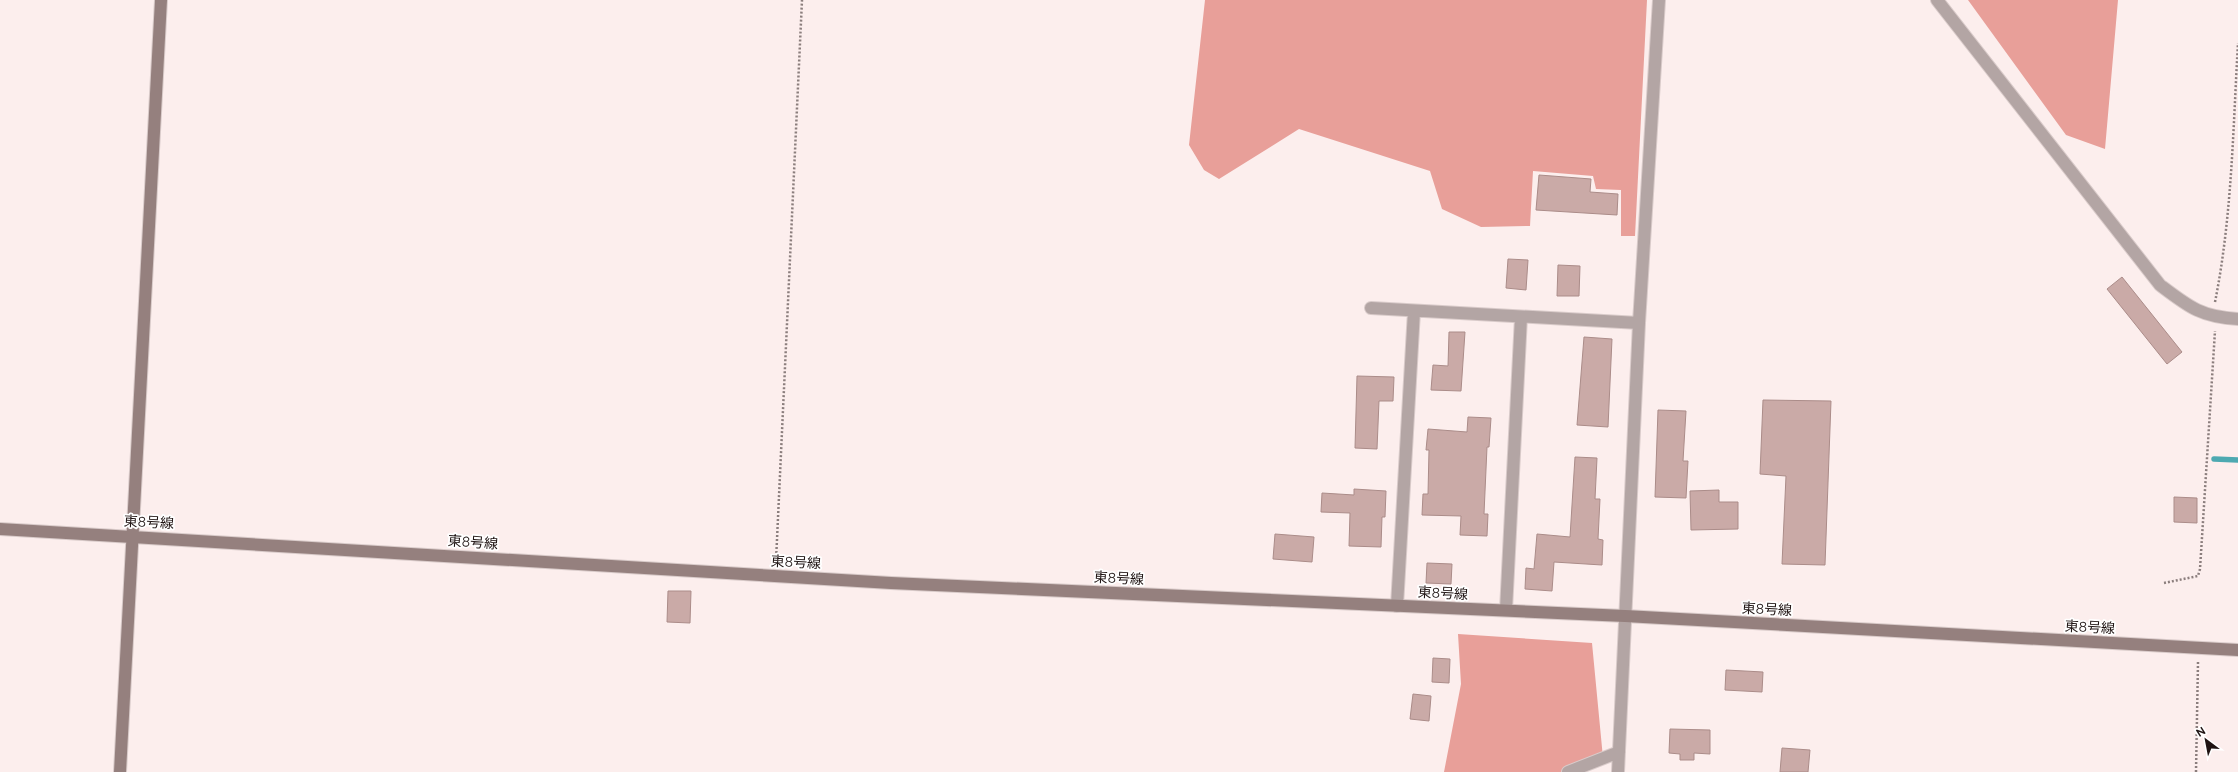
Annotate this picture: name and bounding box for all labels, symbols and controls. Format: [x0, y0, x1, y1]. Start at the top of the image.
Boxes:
street label: 東8号線 [123, 513, 175, 531]
street label: 東8号線 [447, 532, 499, 552]
street label: 東8号線 [770, 553, 822, 571]
street label: 東8号線 [1093, 569, 1145, 587]
street label: 東8号線 [1417, 584, 1469, 602]
street label: 東8号線 [1741, 600, 1793, 618]
street label: 東8号線 [2064, 618, 2116, 636]
north arrow [2186, 720, 2226, 760]
text: N [2194, 724, 2208, 740]

